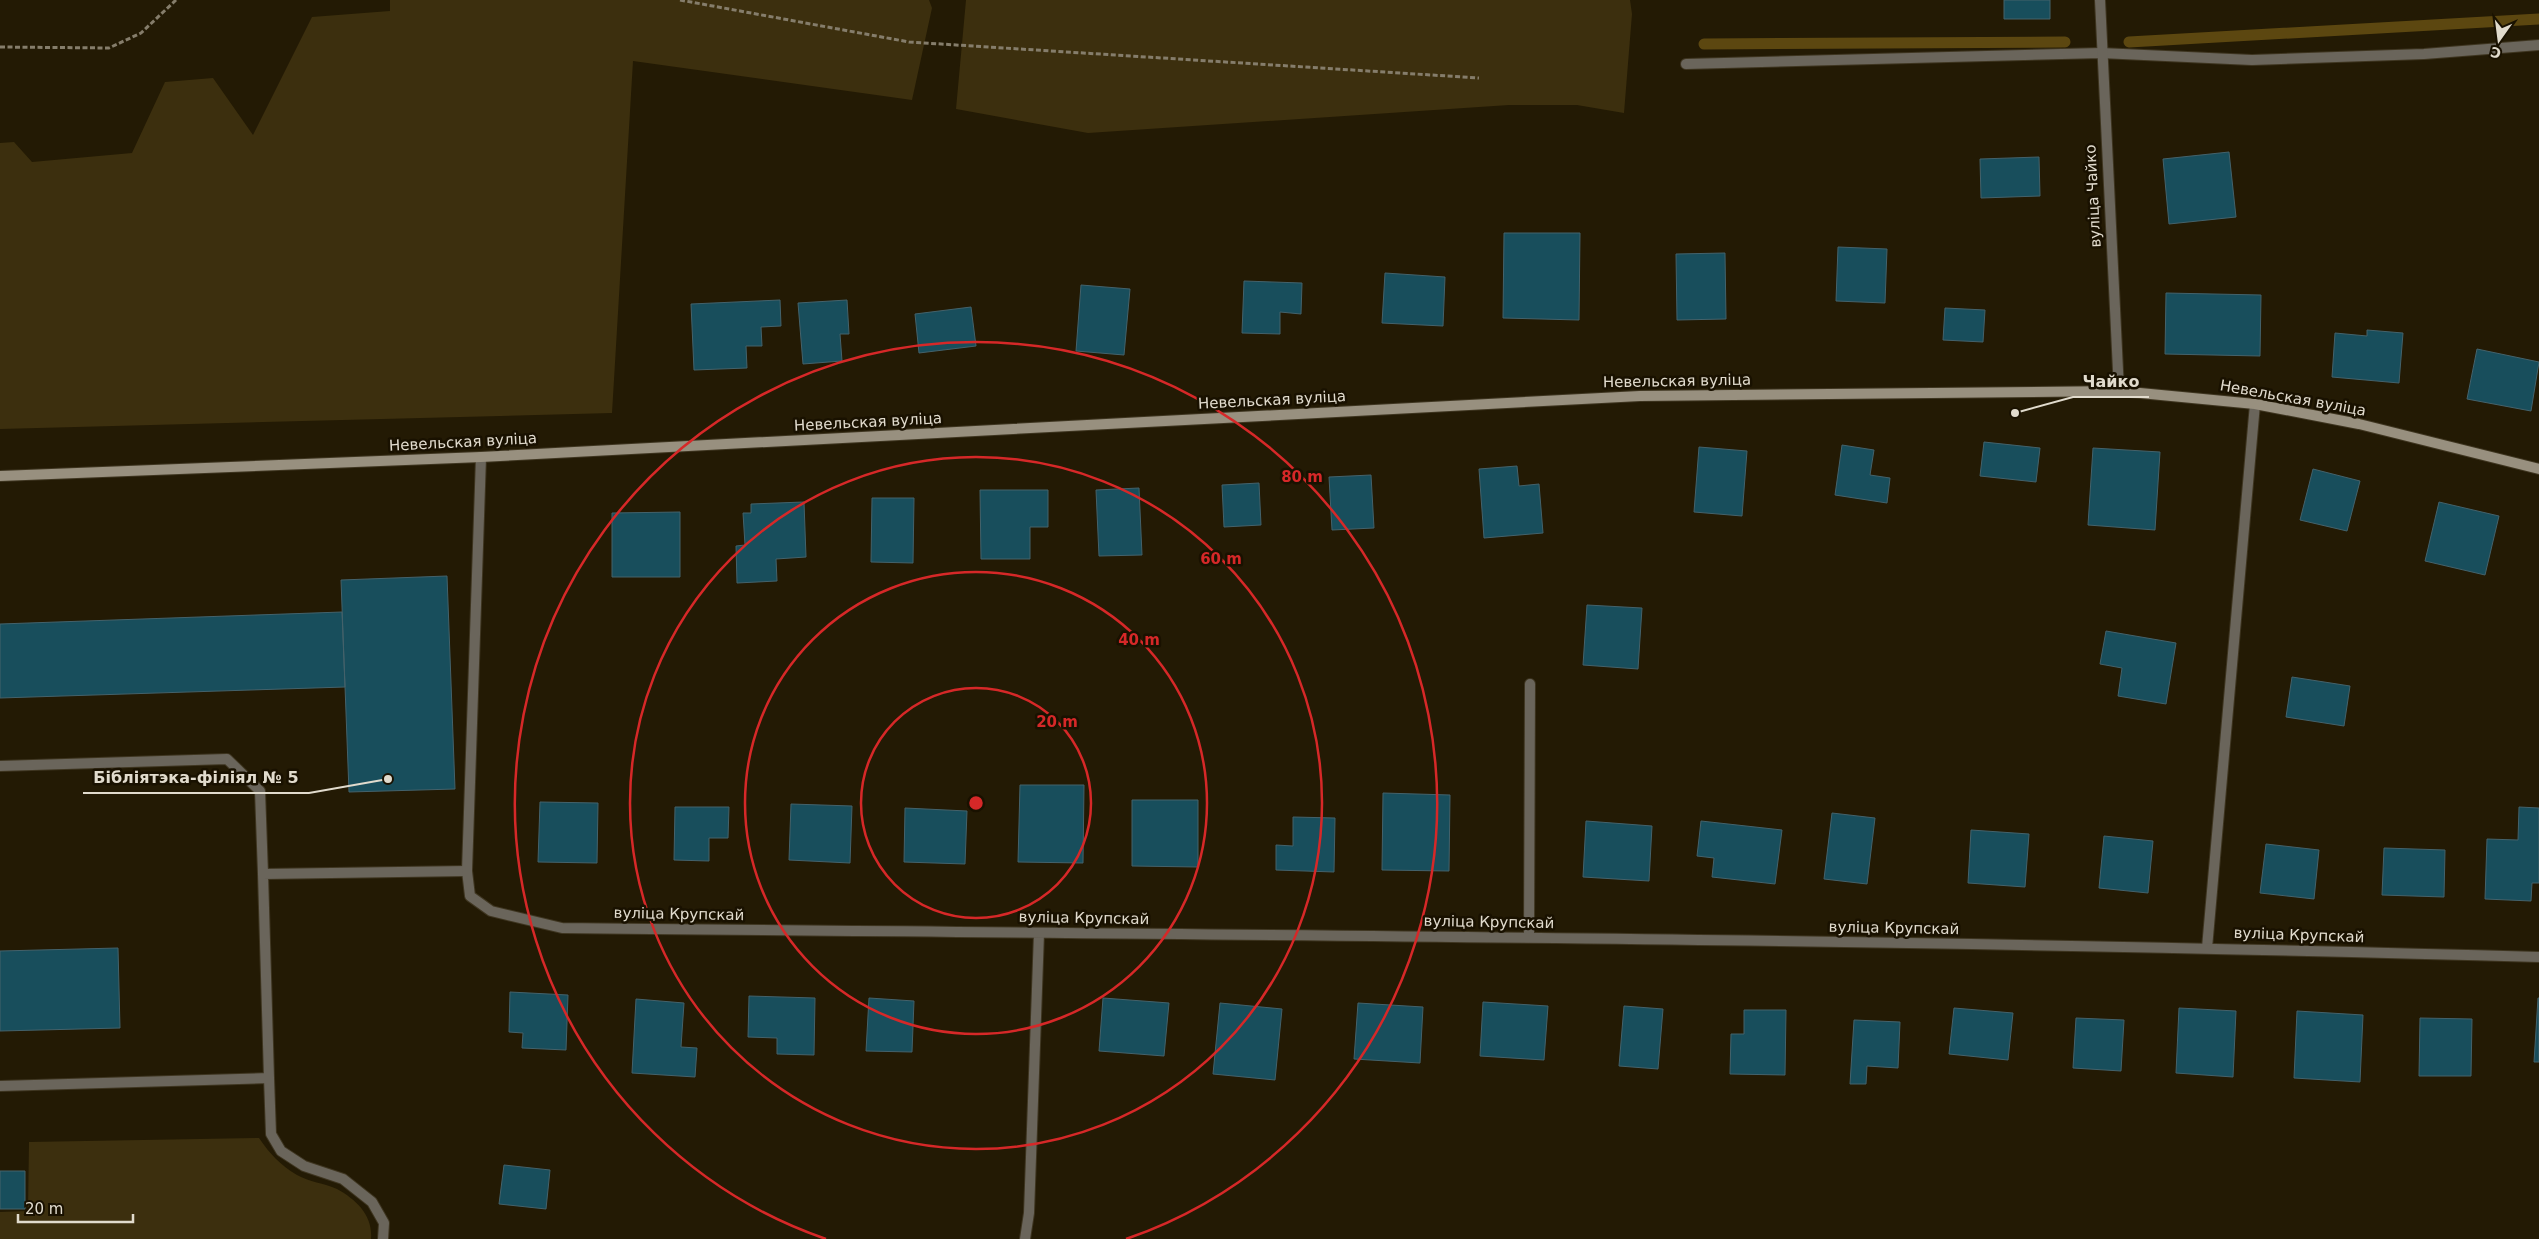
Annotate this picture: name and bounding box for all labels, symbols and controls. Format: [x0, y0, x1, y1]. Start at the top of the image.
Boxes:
north arrow [2474, 15, 2524, 65]
text: С [2489, 44, 2503, 62]
street label: вуліца Чайко [2081, 144, 2105, 248]
callout: Чайко [2073, 366, 2149, 397]
street label: Невельская вуліца [1603, 371, 1751, 391]
text: Чайко [2083, 372, 2139, 391]
street label: Невельская вуліца [2218, 376, 2368, 420]
street label: Невельская вуліца [1198, 387, 1346, 413]
street label: Невельская вуліца [794, 409, 942, 435]
street label: Невельская вуліца [389, 429, 537, 455]
text: 80 m [1281, 468, 1323, 486]
text: 60 m [1200, 550, 1242, 568]
text: 40 m [1118, 631, 1160, 649]
text: 20 m [1036, 713, 1078, 731]
callout: Бібліятэка-філіял № 5 [83, 762, 309, 793]
text: Бібліятэка-філіял № 5 [93, 768, 299, 787]
centre of rings [967, 794, 985, 812]
street label: вуліца Крупскай [613, 904, 745, 924]
street label: вуліца Крупскай [1018, 908, 1150, 928]
street label: вуліца Крупскай [1423, 912, 1555, 932]
street label: вуліца Крупскай [1828, 918, 1960, 938]
street label: вуліца Крупскай [2233, 924, 2365, 946]
scale bar [18, 1192, 132, 1224]
text: 20 m [25, 1200, 63, 1218]

